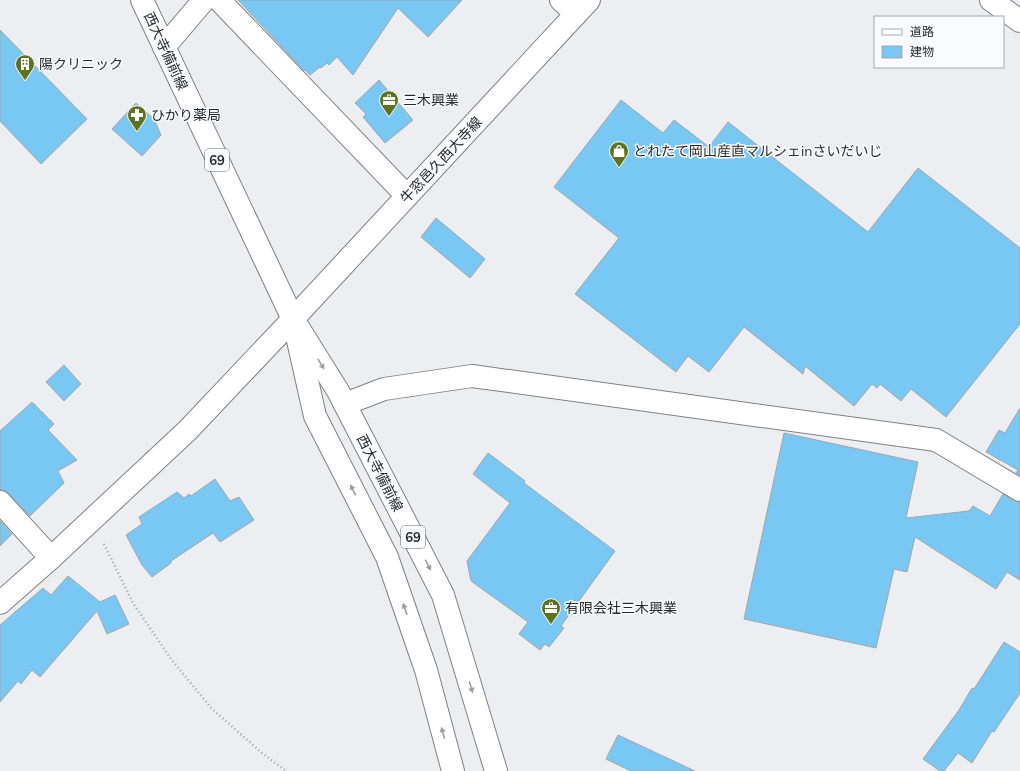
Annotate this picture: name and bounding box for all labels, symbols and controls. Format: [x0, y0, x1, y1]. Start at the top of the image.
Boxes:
street label: 西大寺備前線 [140, 9, 192, 93]
legend [874, 16, 1004, 68]
text: 道路 [910, 24, 934, 39]
text: 建物 [910, 44, 934, 59]
building icon: 陽クリニック [14, 53, 36, 81]
place label: 陽クリニック [39, 55, 123, 73]
office icon: 三木興業 [378, 89, 400, 117]
place label: 三木興業 [403, 91, 459, 109]
pharmacy icon: ひかり薬局 [126, 104, 148, 132]
place label: ひかり薬局 [151, 106, 221, 124]
street label: 牛窓邑久西大寺線 [396, 113, 486, 207]
shop icon: とれたて岡山産直マルシェinさいだいじ [608, 140, 630, 168]
place label: とれたて岡山産直マルシェinさいだいじ [633, 142, 883, 160]
road number: 69 [205, 149, 229, 171]
one-way arrow [318, 358, 325, 370]
street label: 西大寺備前線 [353, 431, 407, 515]
one-way arrow [350, 484, 356, 496]
road number: 69 [401, 526, 425, 548]
one-way arrow [425, 559, 431, 571]
office icon: 有限会社三木興業 [540, 597, 562, 625]
place label: 有限会社三木興業 [565, 599, 677, 617]
one-way arrow [402, 603, 408, 615]
one-way arrow [468, 682, 474, 694]
one-way arrow [439, 727, 445, 740]

